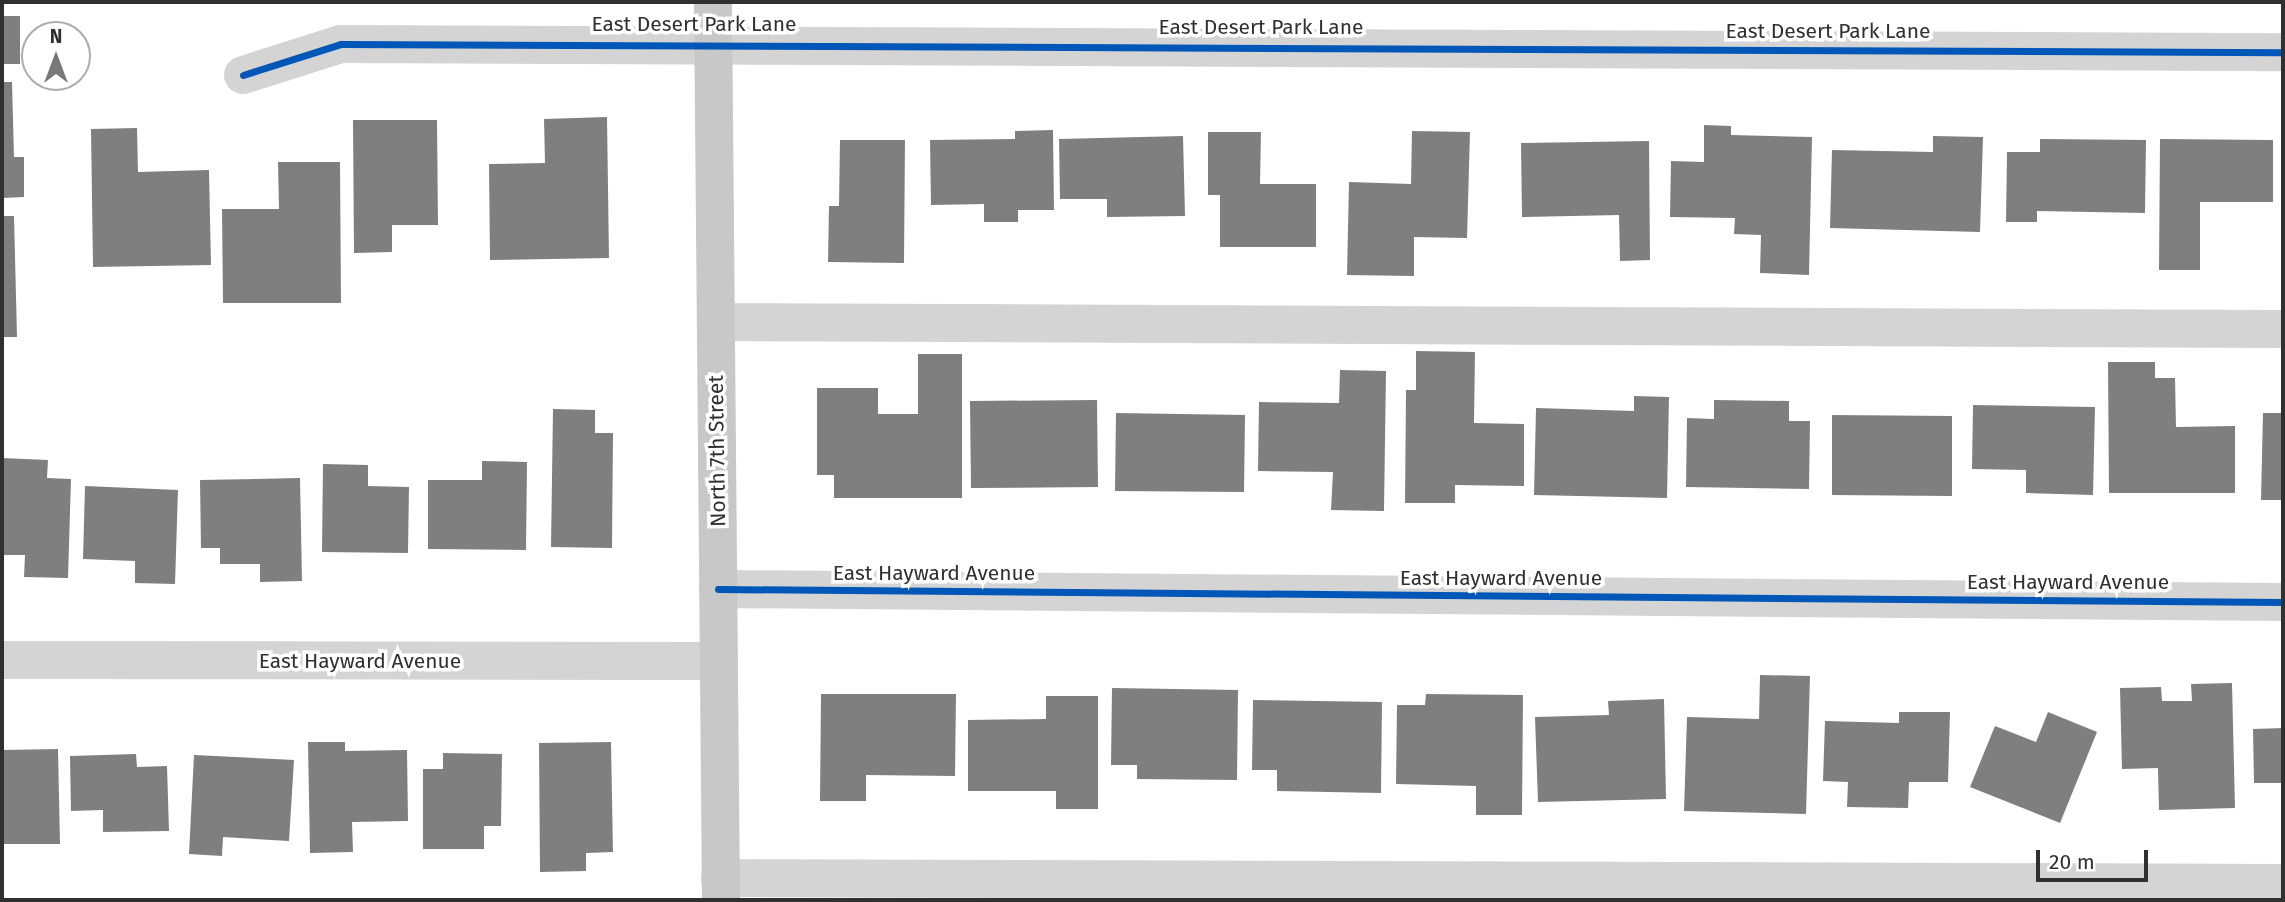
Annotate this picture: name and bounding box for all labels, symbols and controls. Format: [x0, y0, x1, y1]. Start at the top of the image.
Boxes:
street label: East Desert Park Lane [592, 11, 796, 37]
street label: East Desert Park Lane [1159, 14, 1363, 40]
street label: East Desert Park Lane [1726, 18, 1930, 44]
north arrow [21, 21, 91, 91]
text: N [50, 25, 62, 48]
street label: North 7th Street [703, 375, 731, 527]
street label: East Hayward Avenue [833, 560, 1035, 586]
street label: East Hayward Avenue [1400, 565, 1602, 591]
street label: East Hayward Avenue [1967, 569, 2169, 595]
street label: East Hayward Avenue [259, 648, 461, 674]
scale bar [2040, 836, 2152, 880]
text: 20 m [2049, 849, 2095, 875]

